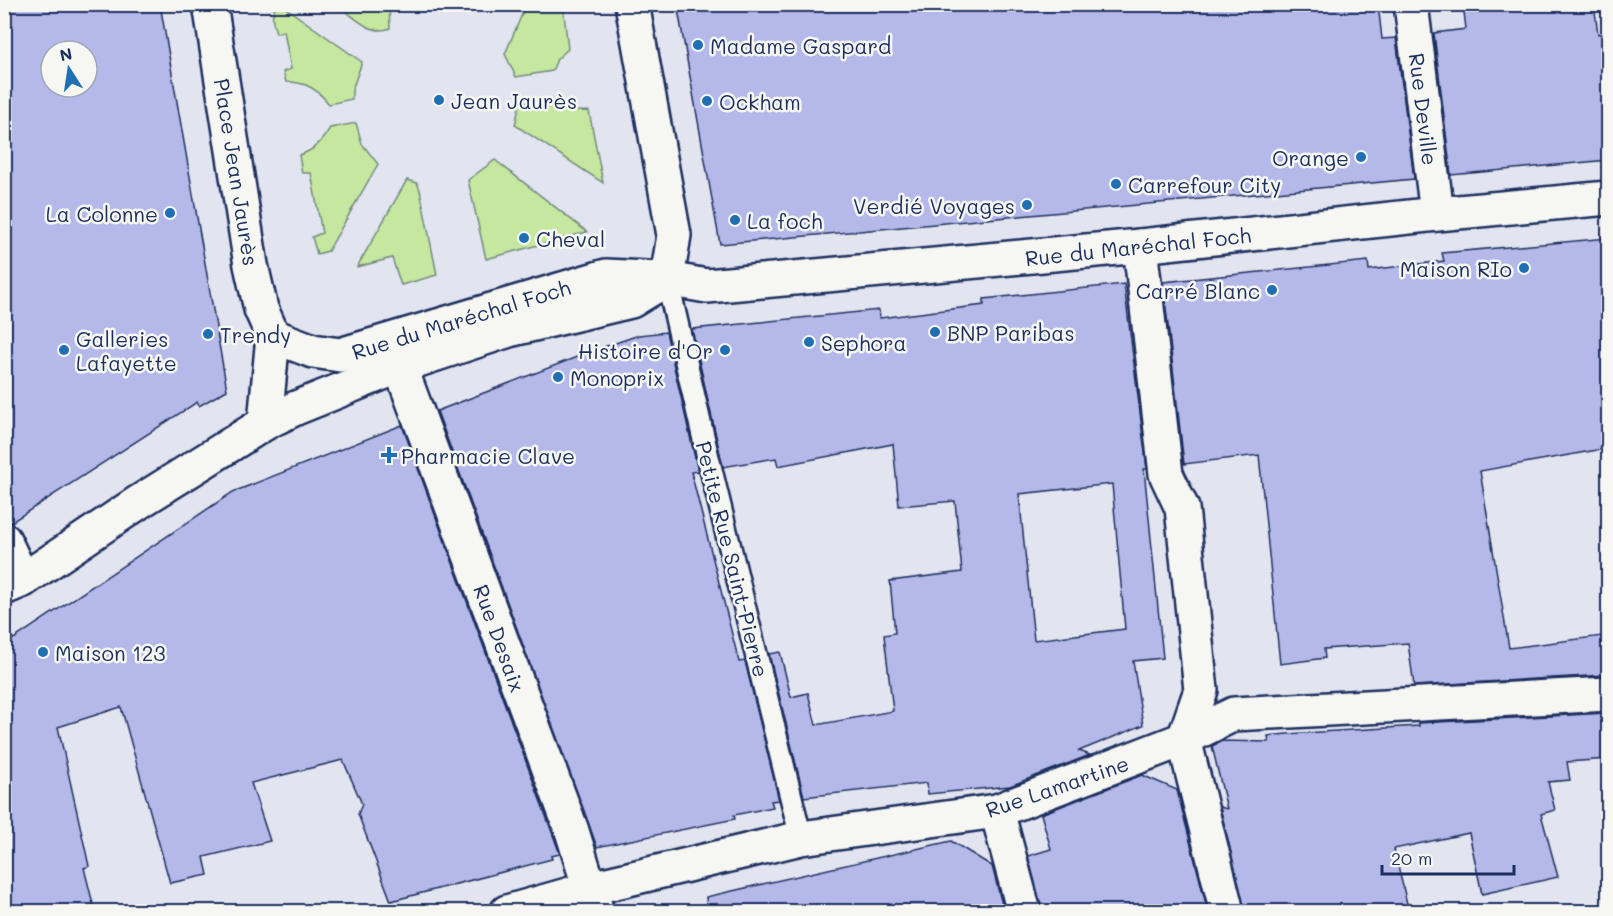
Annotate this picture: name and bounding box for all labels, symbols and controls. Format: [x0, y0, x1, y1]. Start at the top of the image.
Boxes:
place label: Madame Gaspard [710, 32, 891, 59]
marker: Madame Gaspard [691, 38, 705, 52]
north arrow [39, 39, 99, 99]
text: N [58, 42, 74, 65]
street label: Rue Deville [1404, 51, 1444, 167]
street label: Place Jean Jaurès [209, 76, 265, 268]
place label: Jean Jaurès [451, 87, 577, 114]
place label: Ockham [719, 88, 801, 115]
marker: Jean Jaurès [432, 93, 446, 107]
marker: Ockham [700, 94, 714, 108]
place label: Orange [1272, 144, 1349, 171]
marker: Orange [1354, 150, 1368, 164]
place label: Carrefour City [1128, 171, 1281, 198]
marker: Carrefour City [1109, 177, 1123, 191]
place label: Verdié Voyages [853, 192, 1015, 219]
marker: Verdié Voyages [1020, 198, 1034, 212]
place label: La Colonne [46, 200, 158, 227]
marker: La Colonne [163, 206, 177, 220]
place label: La foch [747, 207, 823, 234]
marker: La foch [728, 213, 742, 227]
street label: Rue du Maréchal Foch [1024, 221, 1252, 271]
place label: Cheval [536, 225, 605, 252]
marker: Cheval [517, 231, 531, 245]
place label: Maison RIo [1400, 255, 1512, 282]
marker: Maison RIo [1517, 261, 1531, 275]
street label: Rue du Maréchal Foch [348, 273, 574, 365]
place label: Carré Blanc [1136, 277, 1260, 304]
marker: Carré Blanc [1265, 283, 1279, 297]
place label: BNP Paribas [947, 319, 1075, 346]
place label: Trendy [220, 321, 291, 348]
place label: Galleries Lafayette [76, 325, 177, 376]
marker: BNP Paribas [928, 325, 942, 339]
marker: Trendy [201, 327, 215, 341]
place label: Sephora [821, 329, 907, 356]
marker: Sephora [802, 335, 816, 349]
place label: Histoire d'Or [578, 337, 713, 364]
marker: Galleries Lafayette [57, 343, 71, 357]
marker: Histoire d'Or [718, 343, 732, 357]
place label: Monoprix [570, 364, 664, 391]
marker: Monoprix [551, 370, 565, 384]
street label: Petite Rue Saint-Pierre [691, 438, 775, 680]
place label: Pharmacie Clave [401, 442, 575, 469]
marker: Pharmacie Clave [382, 448, 396, 462]
street label: Rue Desaix [468, 581, 532, 695]
place label: Maison 123 [55, 639, 166, 666]
marker: Maison 123 [36, 645, 50, 659]
street label: Rue Lamartine [982, 749, 1132, 823]
scale bar [1382, 838, 1514, 876]
text: 20 m [1391, 846, 1432, 870]

